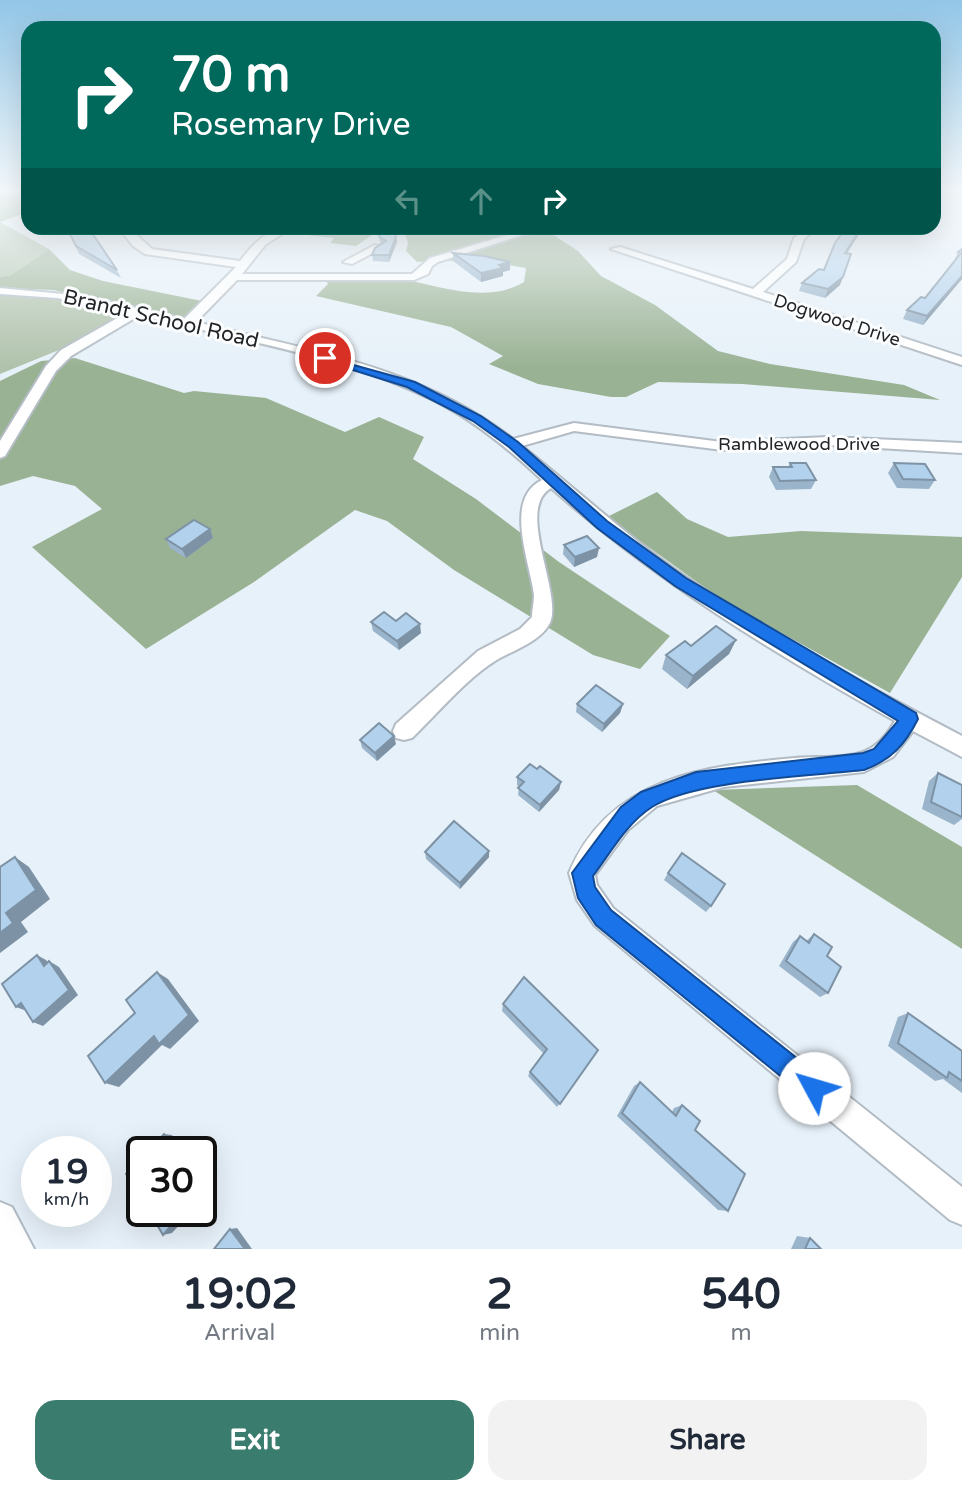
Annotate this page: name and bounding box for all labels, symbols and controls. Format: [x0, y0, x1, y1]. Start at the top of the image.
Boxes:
text: 70 m [171, 46, 290, 105]
icon: right [56, 49, 147, 140]
text: Rosemary Drive [171, 106, 411, 144]
icon: left [389, 182, 427, 220]
icon: ahead [462, 182, 500, 220]
icon: right [535, 182, 573, 220]
street label: Brandt School Road [61, 284, 261, 354]
street label: Dogwood Drive [771, 289, 903, 351]
pin [295, 328, 355, 388]
icon: arrive [306, 339, 344, 377]
street label: Ramblewood Drive [718, 433, 880, 455]
position arrow [777, 1051, 851, 1125]
speed limit sign: 30 [126, 1136, 217, 1227]
text: 19 [45, 1151, 88, 1193]
text: km/h [44, 1188, 89, 1210]
text: 19:02 [181, 1269, 298, 1320]
text: 2 [486, 1269, 513, 1320]
text: 540 [701, 1269, 781, 1320]
text: Arrival [204, 1319, 275, 1347]
text: min [479, 1319, 520, 1347]
text: m [730, 1319, 752, 1347]
button: Exit [35, 1400, 474, 1480]
button: Share [488, 1400, 927, 1480]

